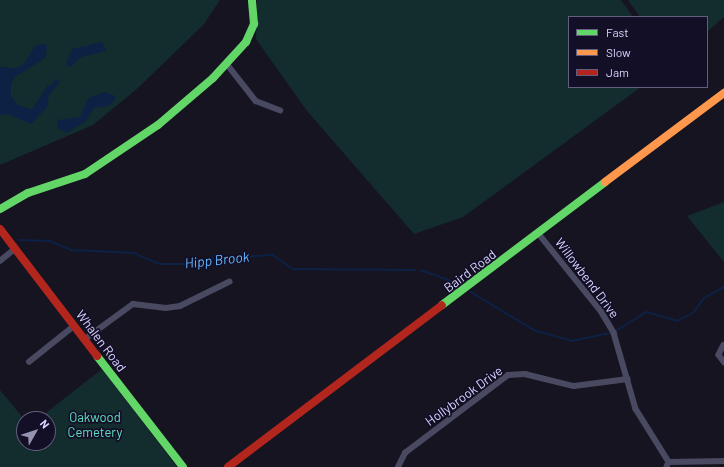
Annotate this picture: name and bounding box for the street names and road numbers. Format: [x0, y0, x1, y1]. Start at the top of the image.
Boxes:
street label: Willowbend Drive [552, 235, 622, 321]
street label: Baird Road [441, 246, 499, 296]
street label: Whalen Road [73, 307, 129, 375]
street label: Hollybrook Drive [422, 363, 506, 429]

